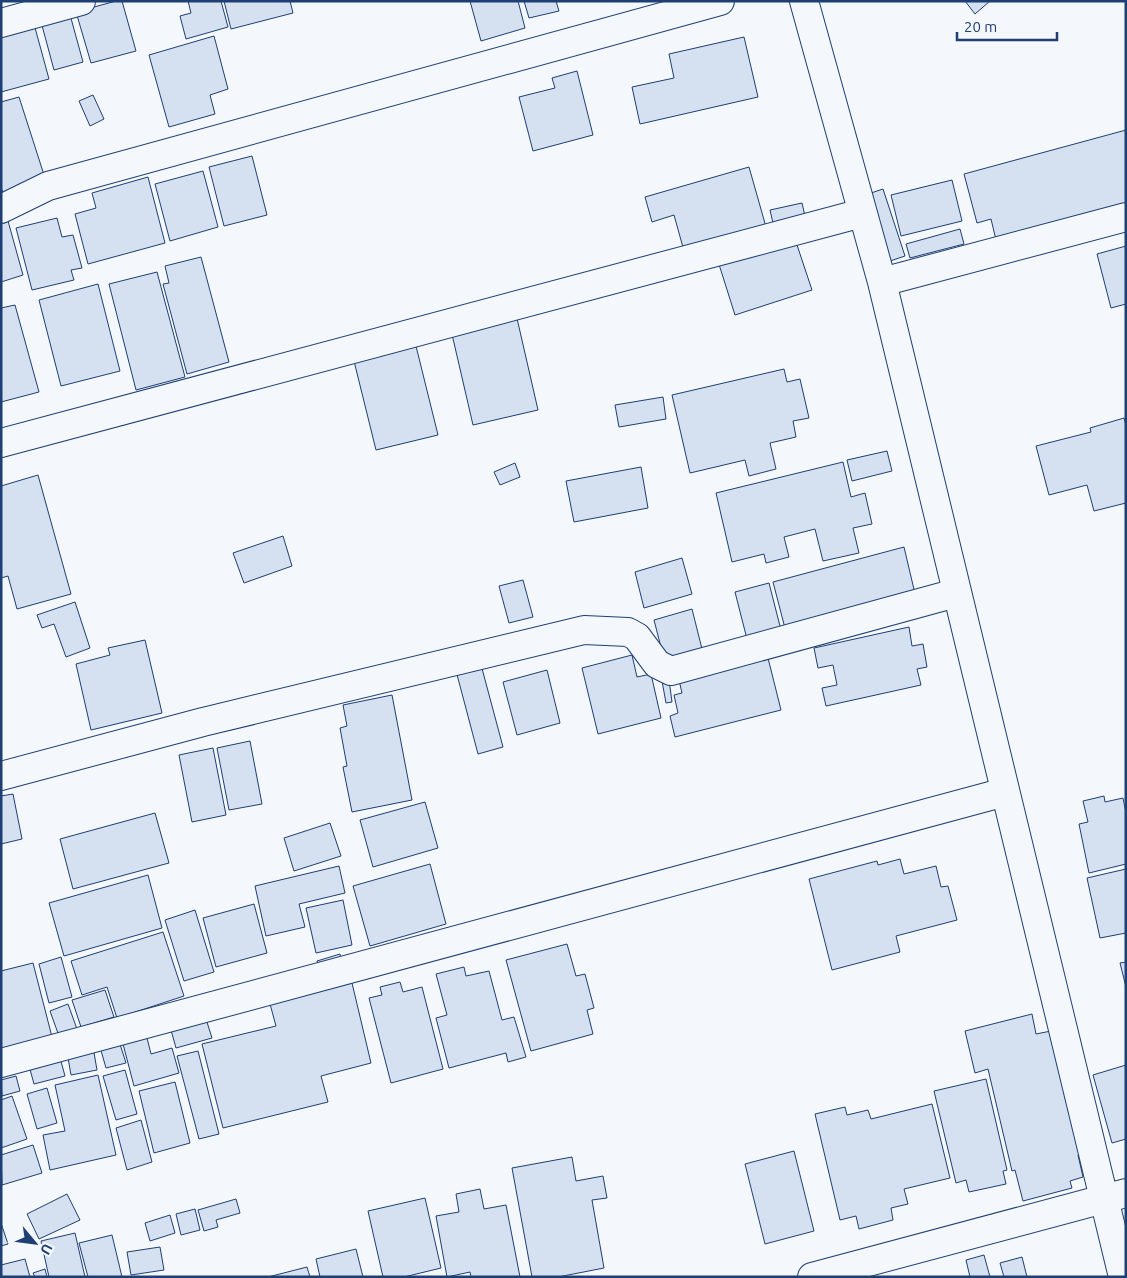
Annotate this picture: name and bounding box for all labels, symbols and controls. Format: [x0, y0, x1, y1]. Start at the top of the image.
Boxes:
scale bar [957, 10, 1057, 42]
text: 20 m [964, 18, 997, 35]
north arrow [10, 1218, 60, 1268]
text: U [37, 1241, 56, 1257]

